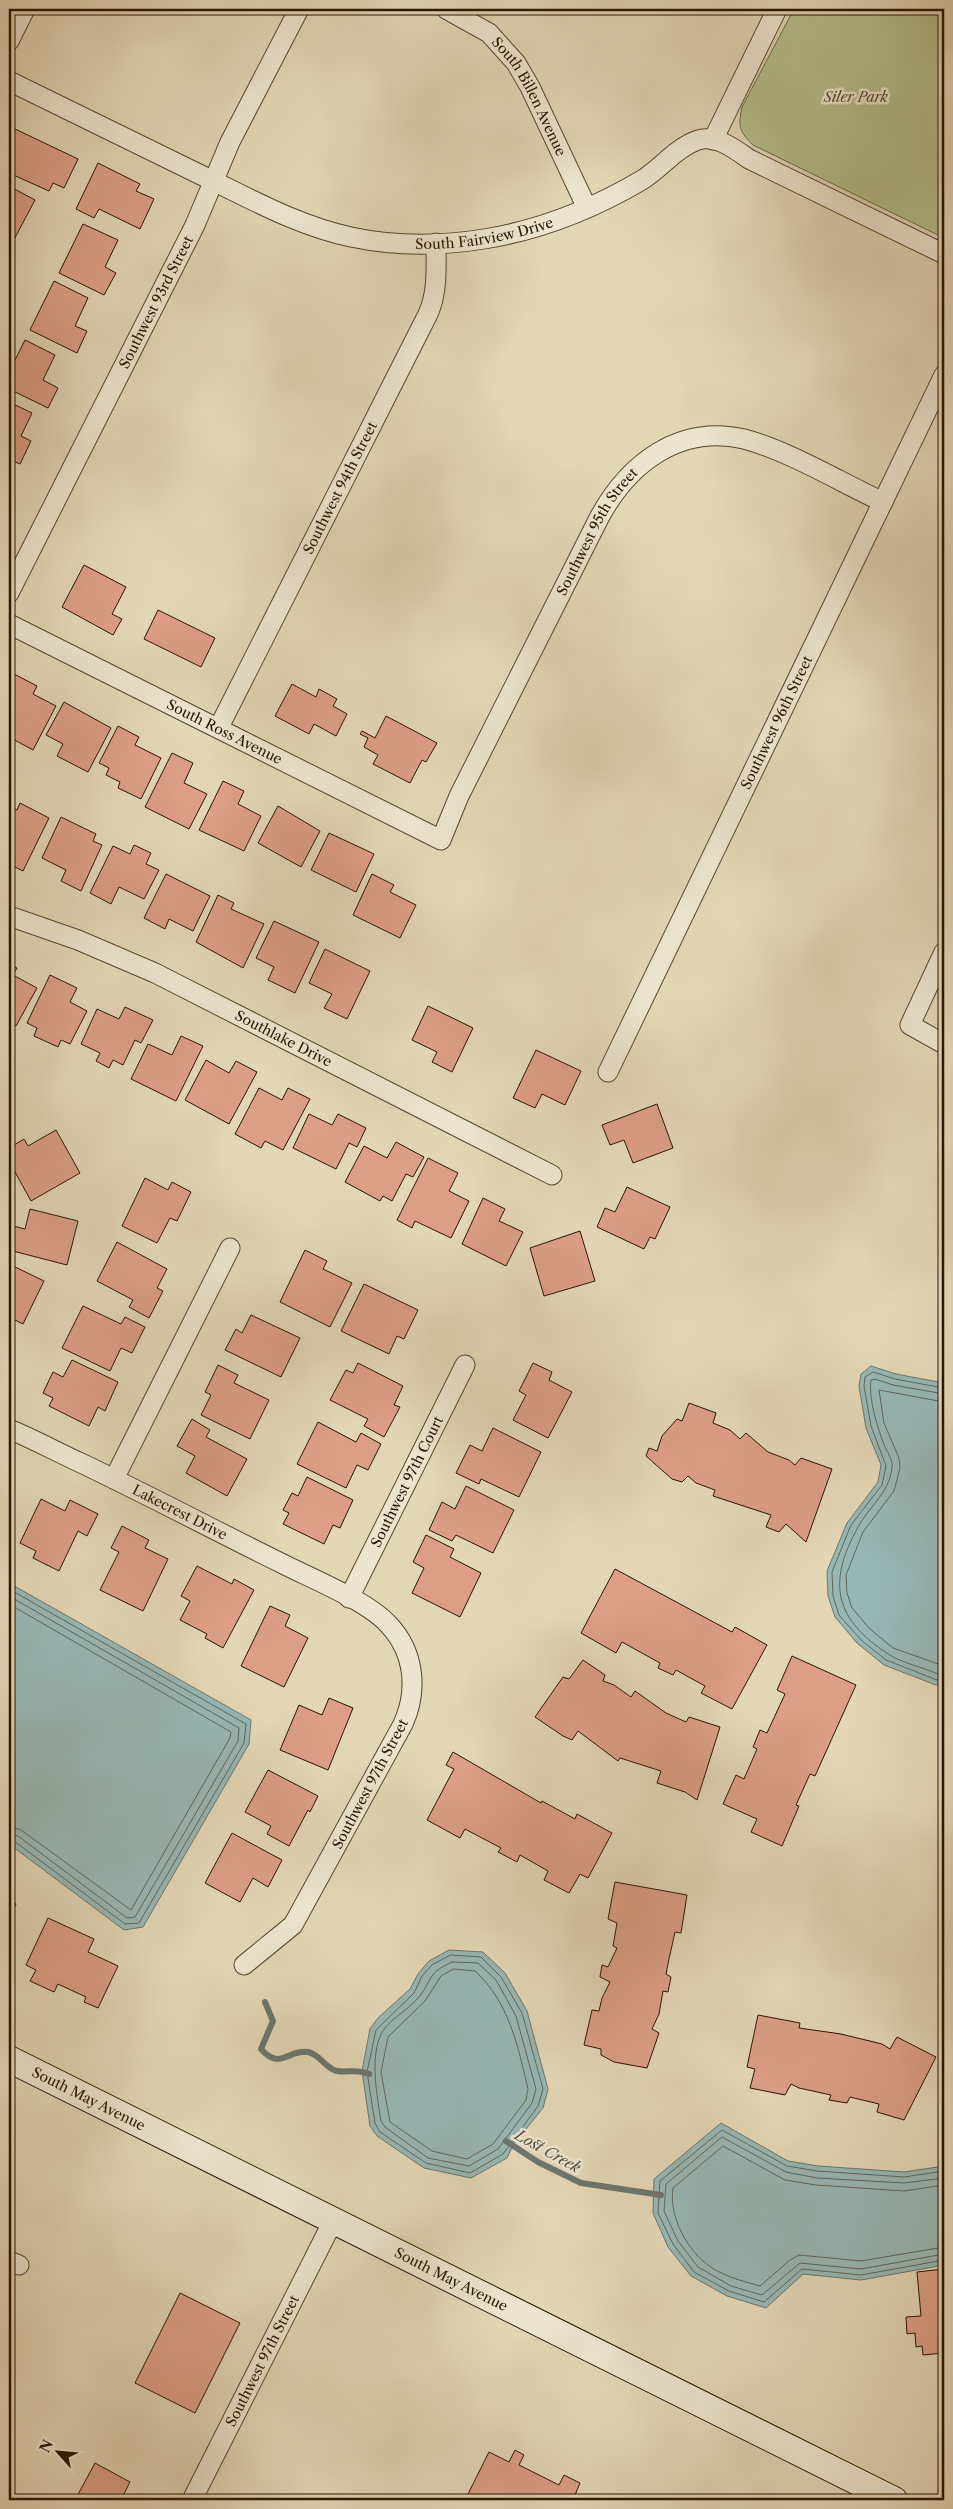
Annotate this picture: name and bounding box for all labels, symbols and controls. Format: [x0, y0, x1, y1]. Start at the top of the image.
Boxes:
street label: South Billen Avenue [488, 33, 570, 159]
park label: Siler Park [823, 88, 889, 106]
street label: South Fairview Drive [415, 213, 556, 253]
street label: Southwest 93rd Street [115, 233, 197, 371]
street label: Southwest 94th Street [299, 419, 381, 557]
street label: Southwest 95th Street [552, 464, 641, 599]
street label: Southwest 96th Street [737, 653, 816, 792]
street label: South Ross Avenue [164, 695, 286, 768]
street label: Southlake Drive [232, 1006, 335, 1071]
street label: Southwest 97th Court [367, 1413, 447, 1550]
street label: Lakecrest Drive [129, 1481, 230, 1544]
street label: Southwest 97th Street [328, 1716, 412, 1852]
street label: South May Avenue [29, 2063, 149, 2135]
water label: Lost Creek [511, 2125, 584, 2177]
street label: South May Avenue [391, 2244, 511, 2315]
street label: Southwest 97th Street [222, 2292, 303, 2430]
north arrow [32, 2426, 82, 2476]
text: N [36, 2437, 57, 2456]

